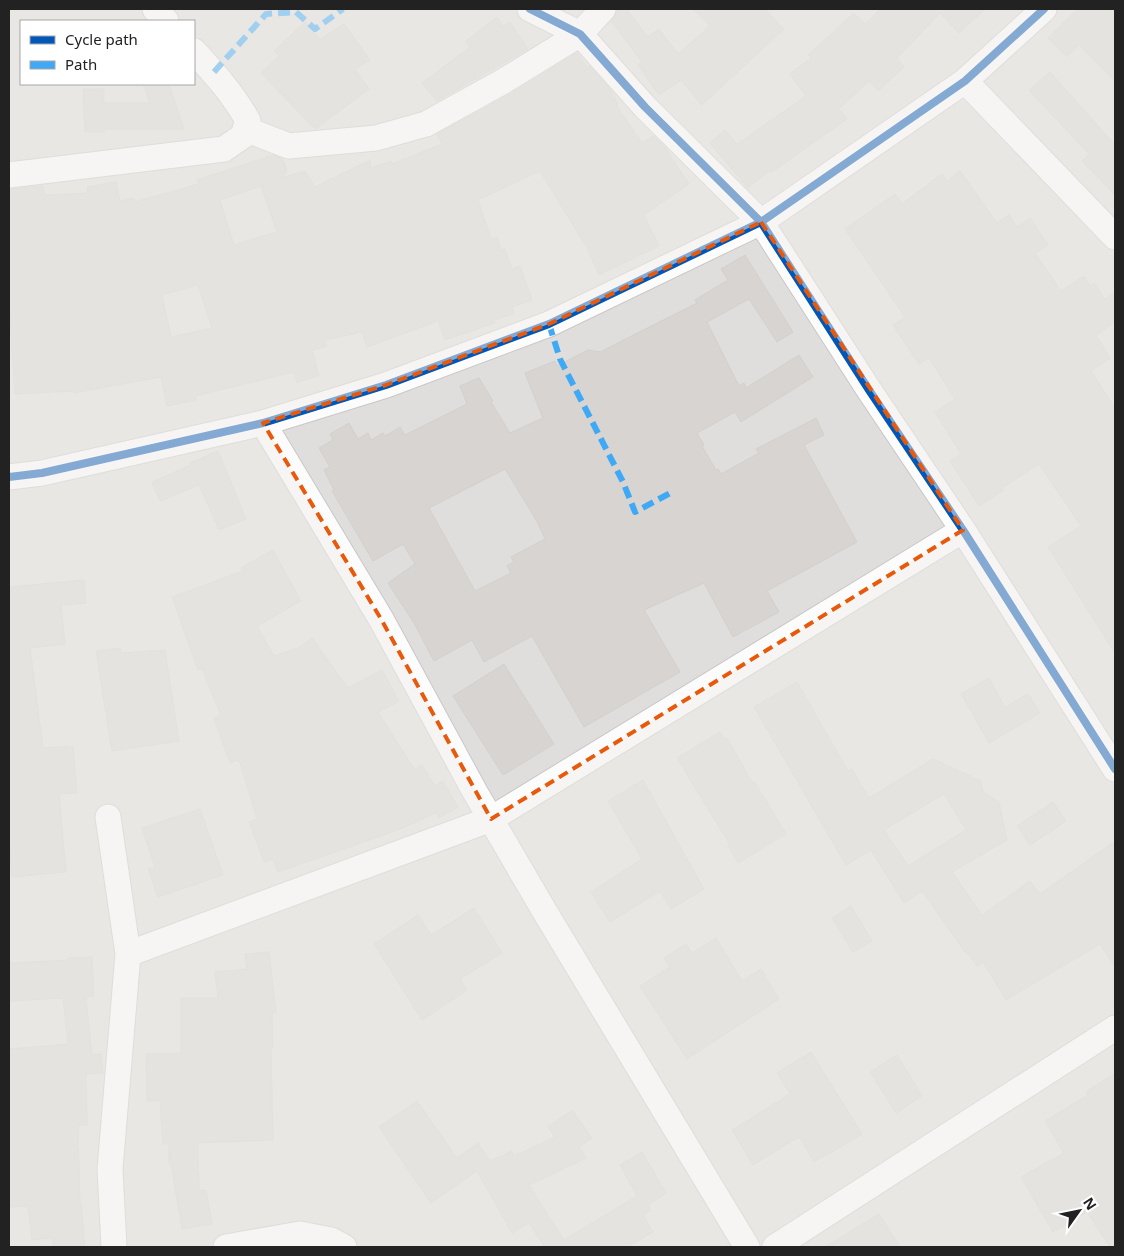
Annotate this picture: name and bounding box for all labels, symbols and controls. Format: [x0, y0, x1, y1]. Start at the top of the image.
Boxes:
legend [20, 20, 195, 85]
text: Cycle path [65, 29, 138, 49]
text: Path [65, 54, 97, 74]
north arrow [1054, 1186, 1104, 1236]
text: N [1079, 1194, 1101, 1214]

